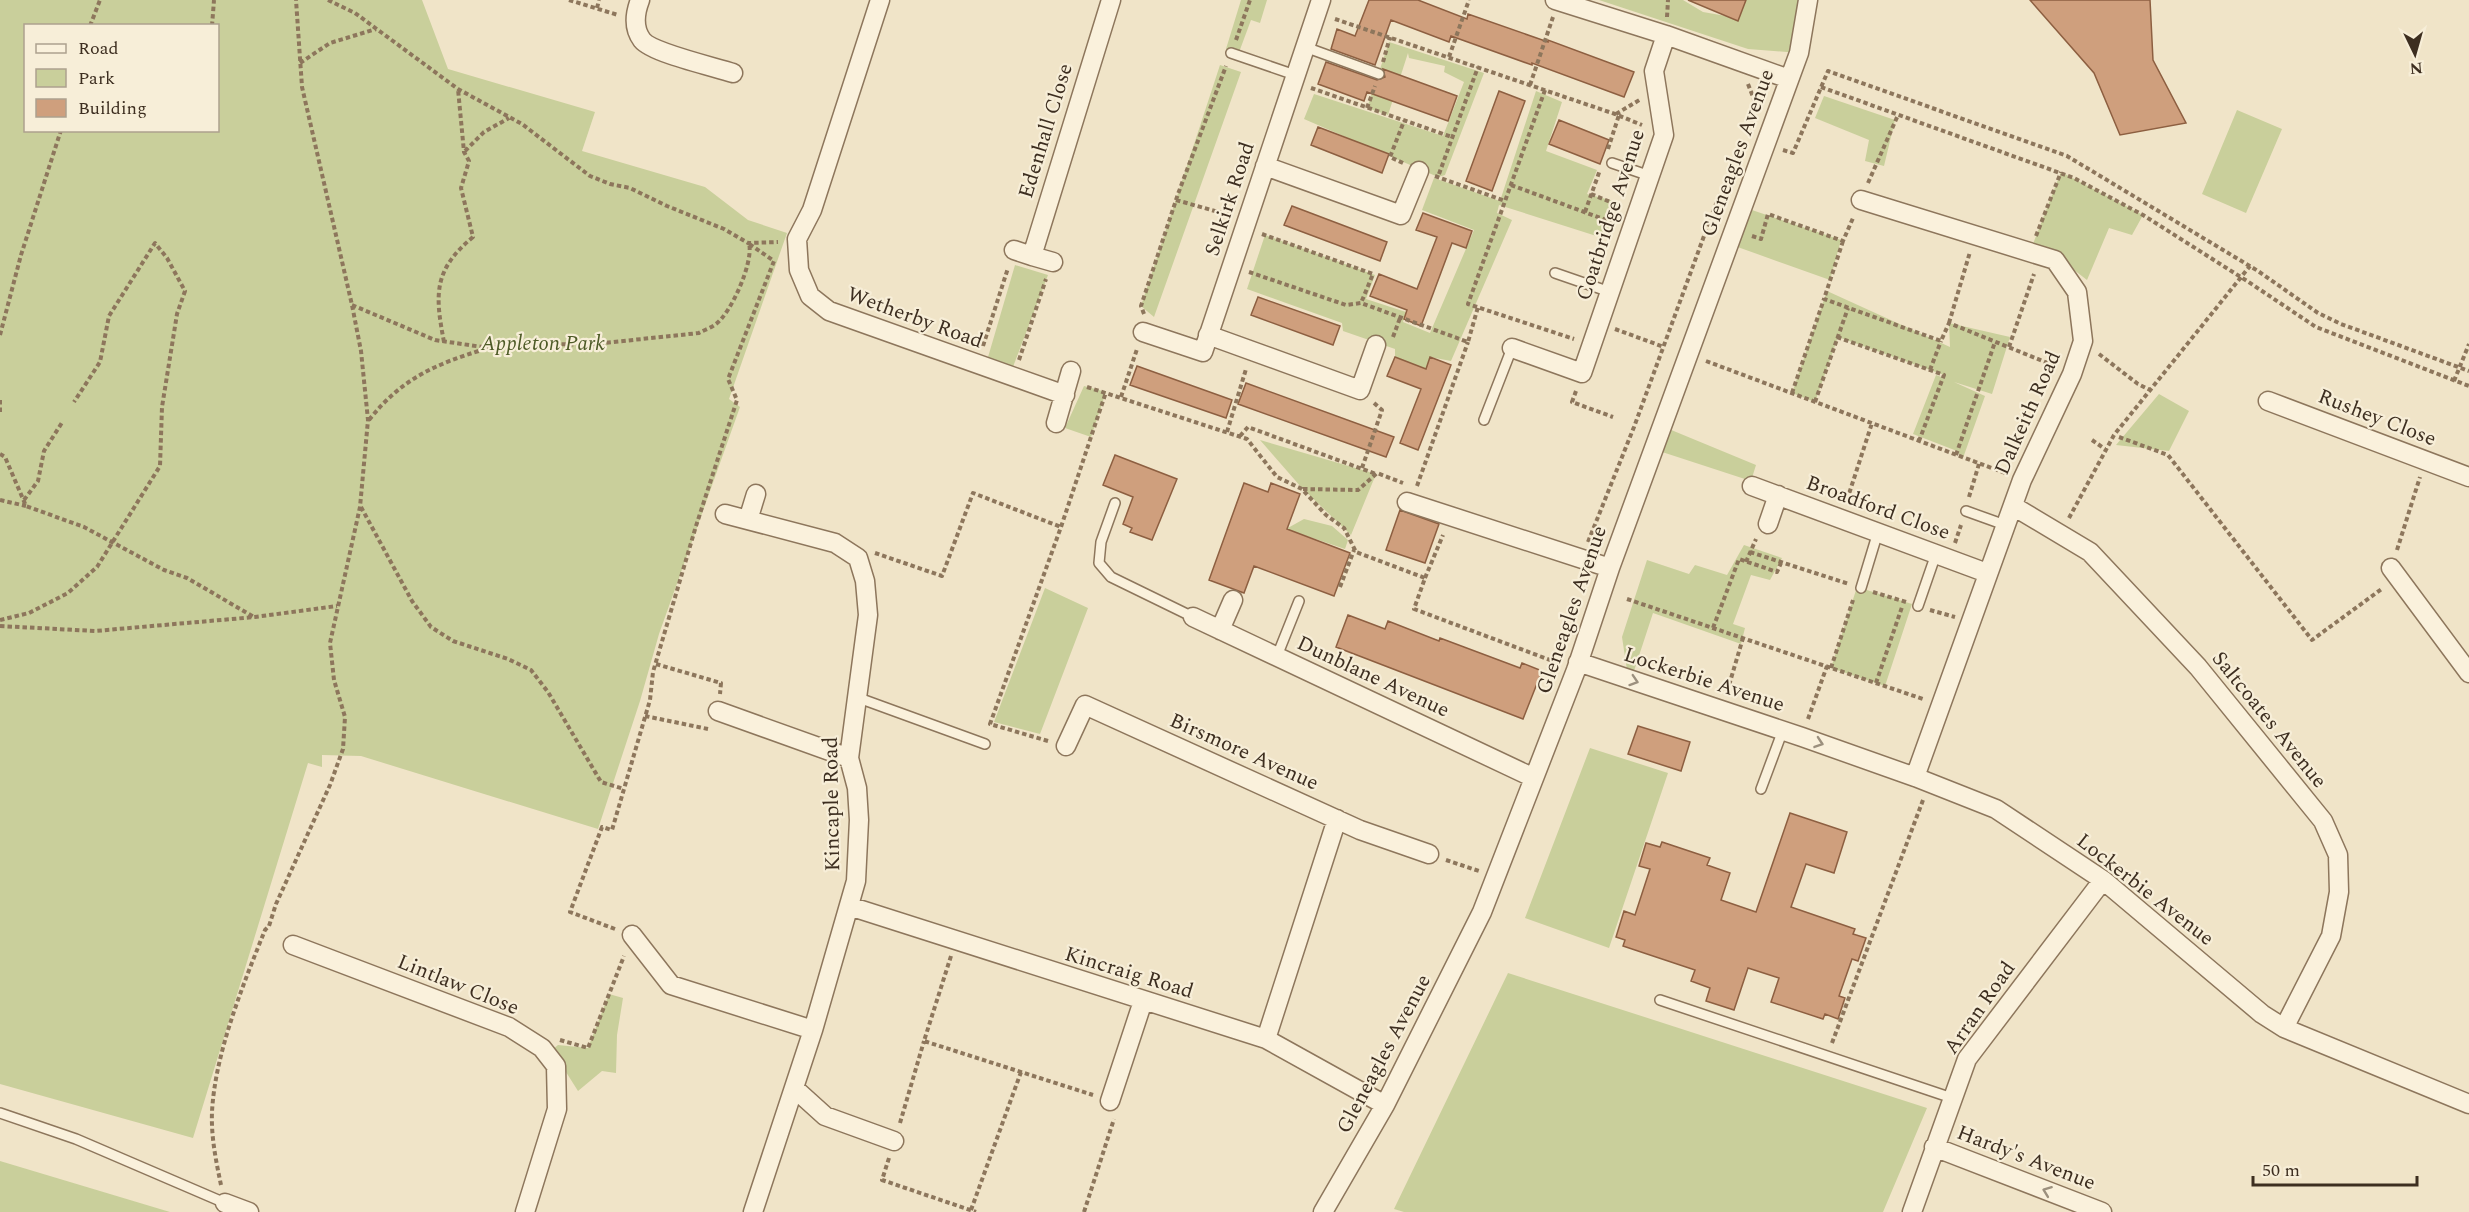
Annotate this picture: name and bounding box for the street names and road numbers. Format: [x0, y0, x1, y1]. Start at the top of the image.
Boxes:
street label: Edenhall Close [1010, 60, 1082, 202]
street label: Gleneagles Avenue [1693, 65, 1783, 241]
street label: Coatbridge Avenue [1568, 125, 1654, 305]
street label: Selkirk Road [1196, 138, 1264, 260]
street label: Wetherby Road [842, 279, 988, 357]
street label: Dalkeith Road [1986, 346, 2070, 480]
street label: Rushey Close [2313, 381, 2441, 455]
street label: Broadford Close [1801, 467, 1955, 549]
street label: Gleneagles Avenue [1528, 521, 1616, 699]
street label: Dunblane Avenue [1291, 628, 1455, 726]
street label: Lockerbie Avenue [1619, 639, 1789, 721]
street label: Saltcoates Avenue [2204, 645, 2334, 795]
street label: Birsmore Avenue [1164, 705, 1324, 799]
street label: Kincaple Road [815, 736, 849, 872]
street label: Lockerbie Avenue [2069, 826, 2221, 954]
street label: Kincraig Road [1061, 938, 1197, 1008]
street label: Lintlaw Close [392, 946, 524, 1024]
street label: Arran Road [1936, 955, 2024, 1061]
street label: Gleneagles Avenue [1328, 969, 1440, 1139]
street label: Hardy's Avenue [1952, 1117, 2100, 1199]

